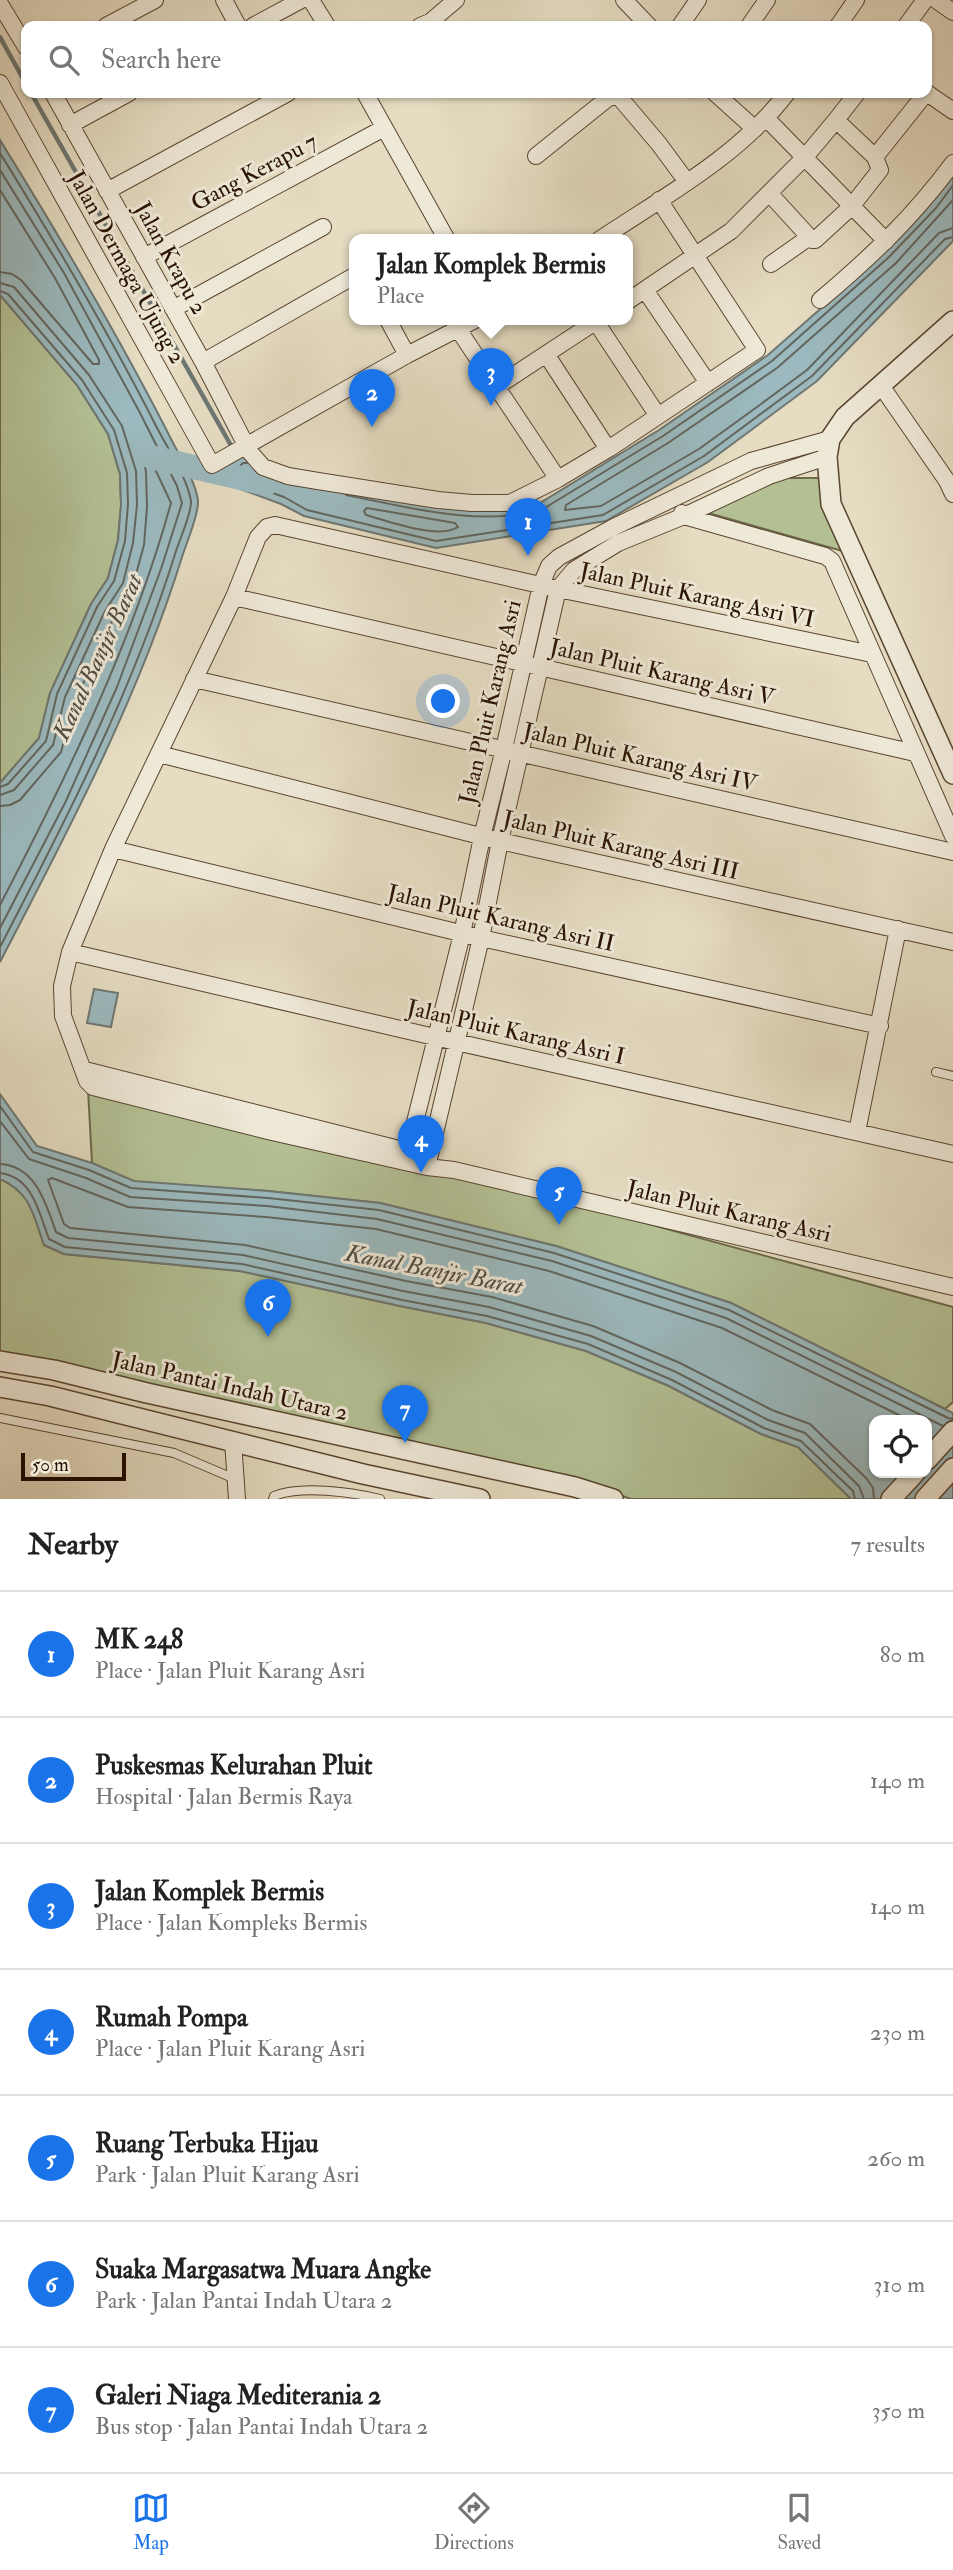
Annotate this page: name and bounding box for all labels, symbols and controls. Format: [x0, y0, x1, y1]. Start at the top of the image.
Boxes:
search box [21, 21, 932, 98]
icon: search [45, 41, 83, 79]
text: Search here [101, 44, 221, 76]
street label: Gang Kerapu 7 [186, 126, 323, 218]
street label: Jalan Dermaga Ujung 2 [61, 165, 192, 369]
street label: Jalan Krapu 2 [127, 196, 214, 320]
popup [349, 234, 633, 325]
text: Jalan Komplek Bermis [376, 249, 606, 281]
text: Place [376, 281, 424, 310]
pin: 3 [468, 348, 514, 406]
pin: 2 [349, 369, 395, 427]
pin: 1 [505, 498, 551, 556]
street label: Jalan Pluit Karang Asri VI [576, 556, 817, 634]
water label: Kanal Banjir Barat [46, 568, 151, 746]
street label: Jalan Pluit Karang Asri [452, 597, 528, 808]
street label: Jalan Pluit Karang Asri V [546, 632, 778, 712]
your location [426, 684, 460, 718]
street label: Jalan Pluit Karang Asri IV [519, 716, 760, 798]
street label: Jalan Pluit Karang Asri III [499, 804, 742, 886]
street label: Jalan Pluit Karang Asri II [384, 878, 617, 958]
street label: Jalan Pluit Karang Asri I [403, 993, 628, 1071]
pin: 4 [398, 1115, 444, 1173]
pin: 5 [536, 1167, 582, 1225]
street label: Jalan Pluit Karang Asri [623, 1173, 834, 1249]
water label: Kanal Banjir Barat [342, 1237, 526, 1303]
pin: 6 [245, 1279, 291, 1337]
street label: Jalan Pantai Indah Utara 2 [108, 1345, 351, 1427]
pin: 7 [382, 1385, 428, 1443]
map controls [869, 1415, 932, 1478]
button: locate [869, 1415, 932, 1478]
scale bar [21, 1450, 126, 1482]
text: 50 m [32, 1453, 69, 1477]
text: Nearby [28, 1526, 118, 1563]
text: 7 results [851, 1530, 925, 1559]
text: MK 248 [95, 1624, 183, 1656]
text: 1 [47, 1640, 55, 1669]
text: 80 m [880, 1640, 925, 1669]
text: Place · Jalan Pluit Karang Asri [95, 1656, 365, 1685]
text: Puskesmas Kelurahan Pluit [95, 1750, 372, 1782]
text: 2 [45, 1766, 57, 1795]
text: 140 m [870, 1766, 925, 1795]
text: Hospital · Jalan Bermis Raya [95, 1782, 352, 1811]
text: Jalan Komplek Bermis [95, 1876, 324, 1908]
text: 3 [47, 1892, 55, 1921]
text: 140 m [870, 1892, 925, 1921]
text: Place · Jalan Kompleks Bermis [95, 1908, 367, 1937]
text: Rumah Pompa [95, 2002, 248, 2034]
text: 4 [45, 2018, 57, 2047]
text: 230 m [870, 2018, 925, 2047]
text: Place · Jalan Pluit Karang Asri [95, 2034, 365, 2063]
text: Ruang Terbuka Hijau [95, 2128, 319, 2160]
text: 5 [46, 2144, 56, 2173]
text: 260 m [867, 2144, 925, 2173]
text: Park · Jalan Pluit Karang Asri [95, 2160, 360, 2189]
text: Suaka Margasatwa Muara Angke [95, 2254, 431, 2286]
text: 6 [45, 2270, 57, 2299]
text: 310 m [874, 2270, 925, 2299]
text: Park · Jalan Pantai Indah Utara 2 [95, 2286, 392, 2315]
text: Galeri Niaga Mediterania 2 [95, 2380, 381, 2412]
text: 7 [46, 2396, 56, 2425]
text: 350 m [872, 2396, 925, 2425]
text: Bus stop · Jalan Pantai Indah Utara 2 [95, 2412, 428, 2441]
tab: Map [132, 2489, 170, 2555]
tab: Directions [434, 2489, 514, 2555]
tab: Saved [778, 2489, 821, 2555]

